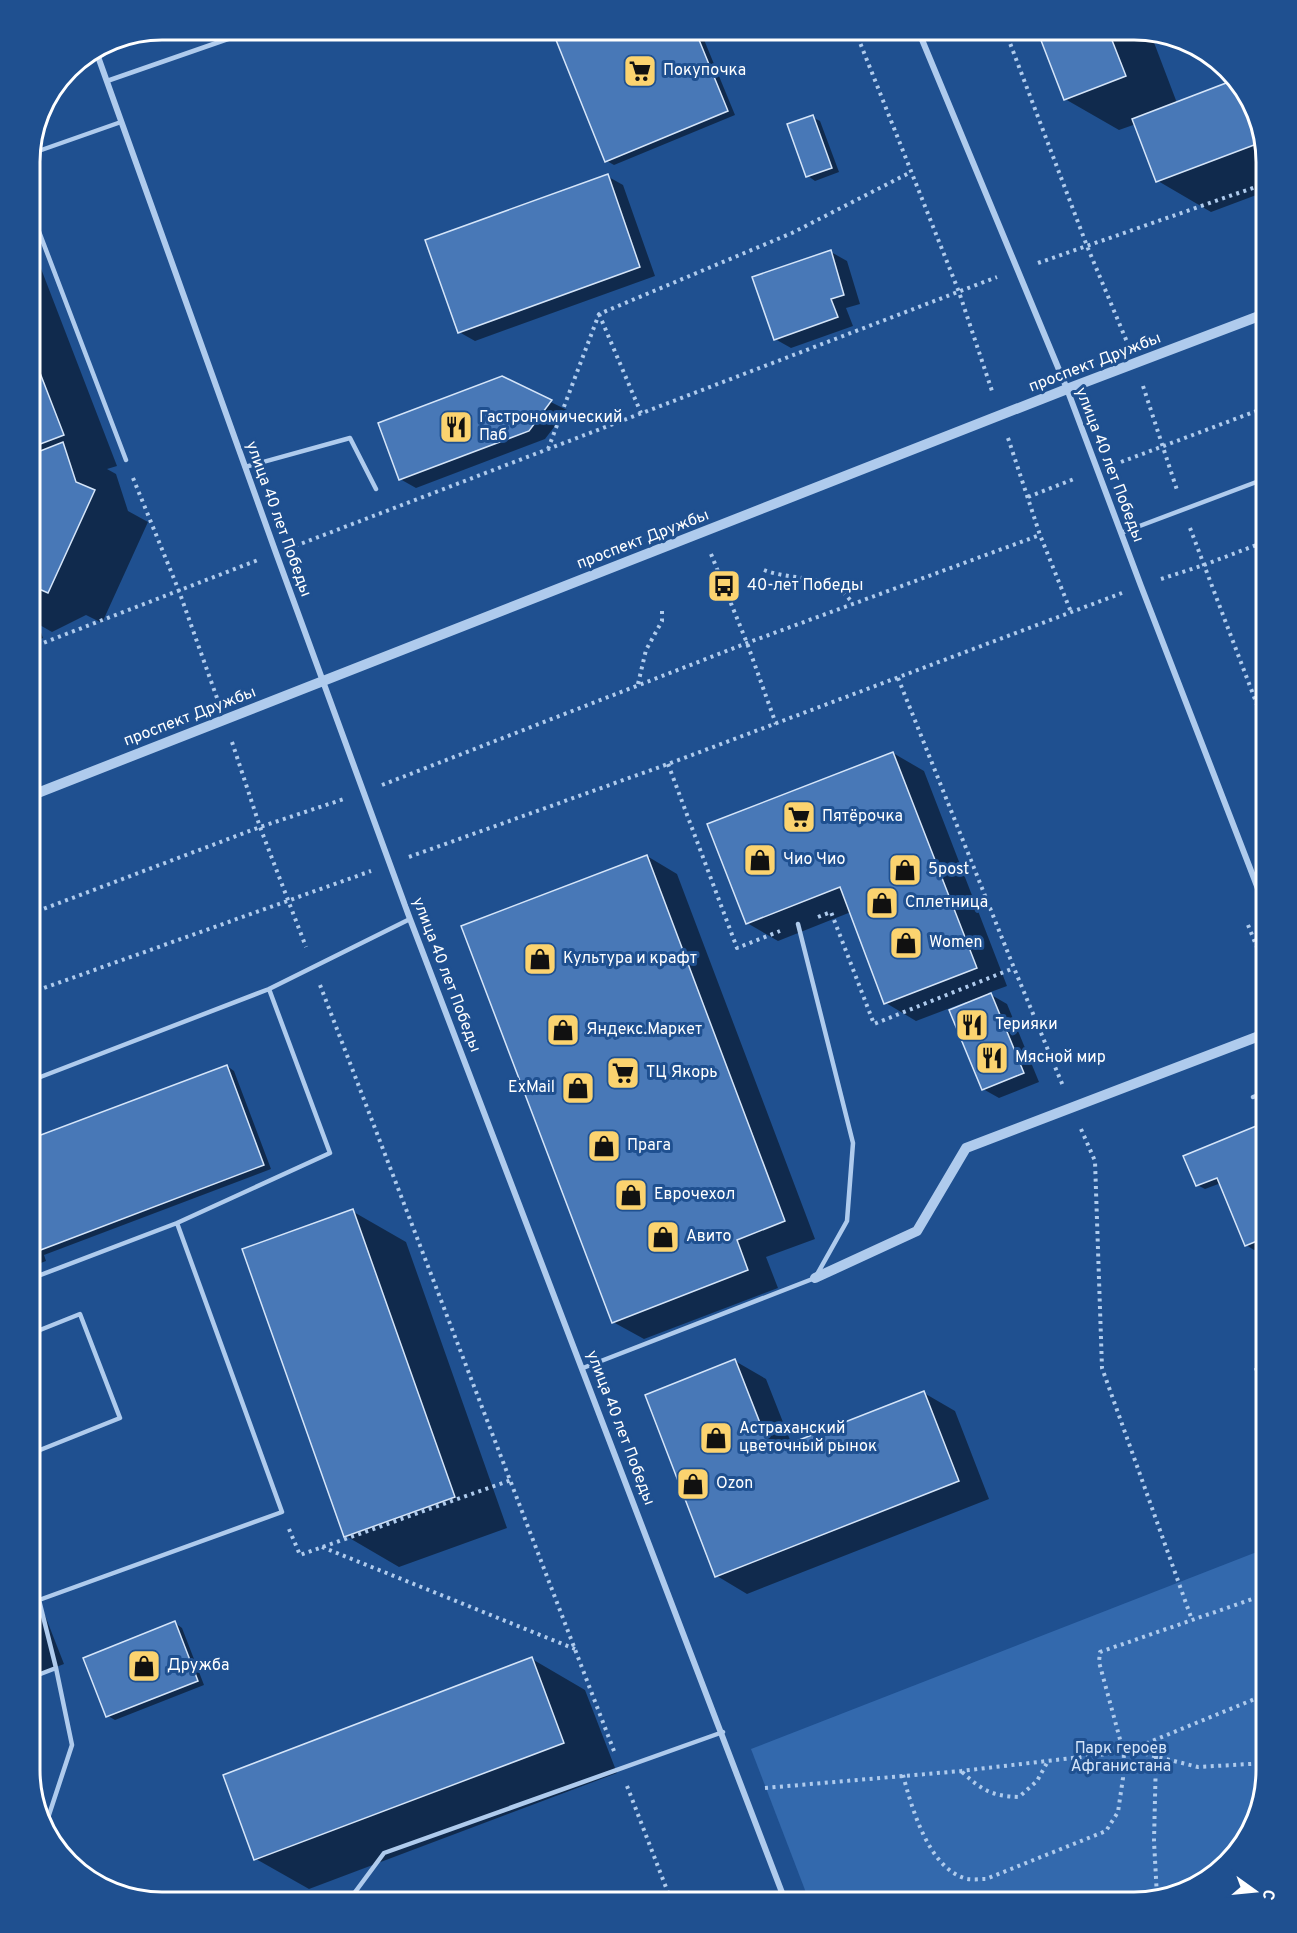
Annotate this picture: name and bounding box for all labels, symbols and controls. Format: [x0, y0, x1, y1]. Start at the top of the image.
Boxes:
supermarket icon: Покупочка [622, 53, 658, 89]
place label: Покупочка [663, 61, 746, 81]
street label: проспект Дружбы [1026, 329, 1164, 397]
street label: улица 40 лет Победы [1070, 385, 1148, 545]
place label: Гастрономический Паб [479, 408, 622, 446]
restaurant icon: Гастрономический Паб [438, 409, 474, 445]
street label: улица 40 лет Победы [240, 438, 316, 600]
street label: проспект Дружбы [574, 506, 712, 574]
bus stop icon: 40-лет Победы [706, 568, 742, 604]
place label: 40-лет Победы [747, 576, 863, 596]
street label: проспект Дружбы [121, 683, 259, 751]
supermarket icon: Пятёрочка [781, 799, 817, 835]
place label: Пятёрочка [822, 807, 903, 827]
shop icon: Чио Чио [742, 842, 778, 878]
place label: Чио Чио [783, 850, 845, 870]
shop icon: 5post [887, 852, 923, 888]
place label: 5post [928, 860, 969, 880]
shop icon: Сплетница [864, 885, 900, 921]
place label: Сплетница [905, 893, 988, 913]
street label: улица 40 лет Победы [407, 895, 485, 1055]
shop icon: Women [888, 925, 924, 961]
place label: Women [929, 933, 983, 953]
shop icon: Культура и крафт [522, 941, 558, 977]
place label: Культура и крафт [563, 949, 697, 969]
restaurant icon: Терияки [954, 1007, 990, 1043]
shop icon: Яндекс.Маркет [545, 1012, 581, 1048]
place label: Терияки [995, 1015, 1058, 1035]
place label: Яндекс.Маркет [586, 1020, 702, 1040]
restaurant icon: Мясной мир [974, 1040, 1010, 1076]
place label: Мясной мир [1015, 1048, 1106, 1068]
supermarket icon: ТЦ Якорь [605, 1055, 641, 1091]
place label: ТЦ Якорь [646, 1063, 718, 1083]
shop icon: ExMail [560, 1070, 596, 1106]
place label: ExMail [508, 1078, 555, 1098]
shop icon: Прага [586, 1128, 622, 1164]
place label: Прага [627, 1136, 671, 1156]
shop icon: Еврочехол [613, 1177, 649, 1213]
place label: Еврочехол [654, 1185, 735, 1205]
shop icon: Авито [645, 1219, 681, 1255]
place label: Авито [686, 1227, 732, 1247]
street label: улица 40 лет Победы [581, 1348, 659, 1508]
place label: Астраханский цветочный рынок [739, 1419, 877, 1457]
shop icon: Астраханский цветочный рынок [698, 1420, 734, 1456]
shop icon: Ozon [675, 1466, 711, 1502]
place label: Ozon [716, 1474, 753, 1494]
shop icon: Дружба [126, 1648, 162, 1684]
place label: Дружба [167, 1656, 229, 1676]
park label: Парк героев Афганистана [1071, 1739, 1171, 1777]
north arrow [1225, 1861, 1285, 1921]
text: С [1257, 1887, 1279, 1902]

